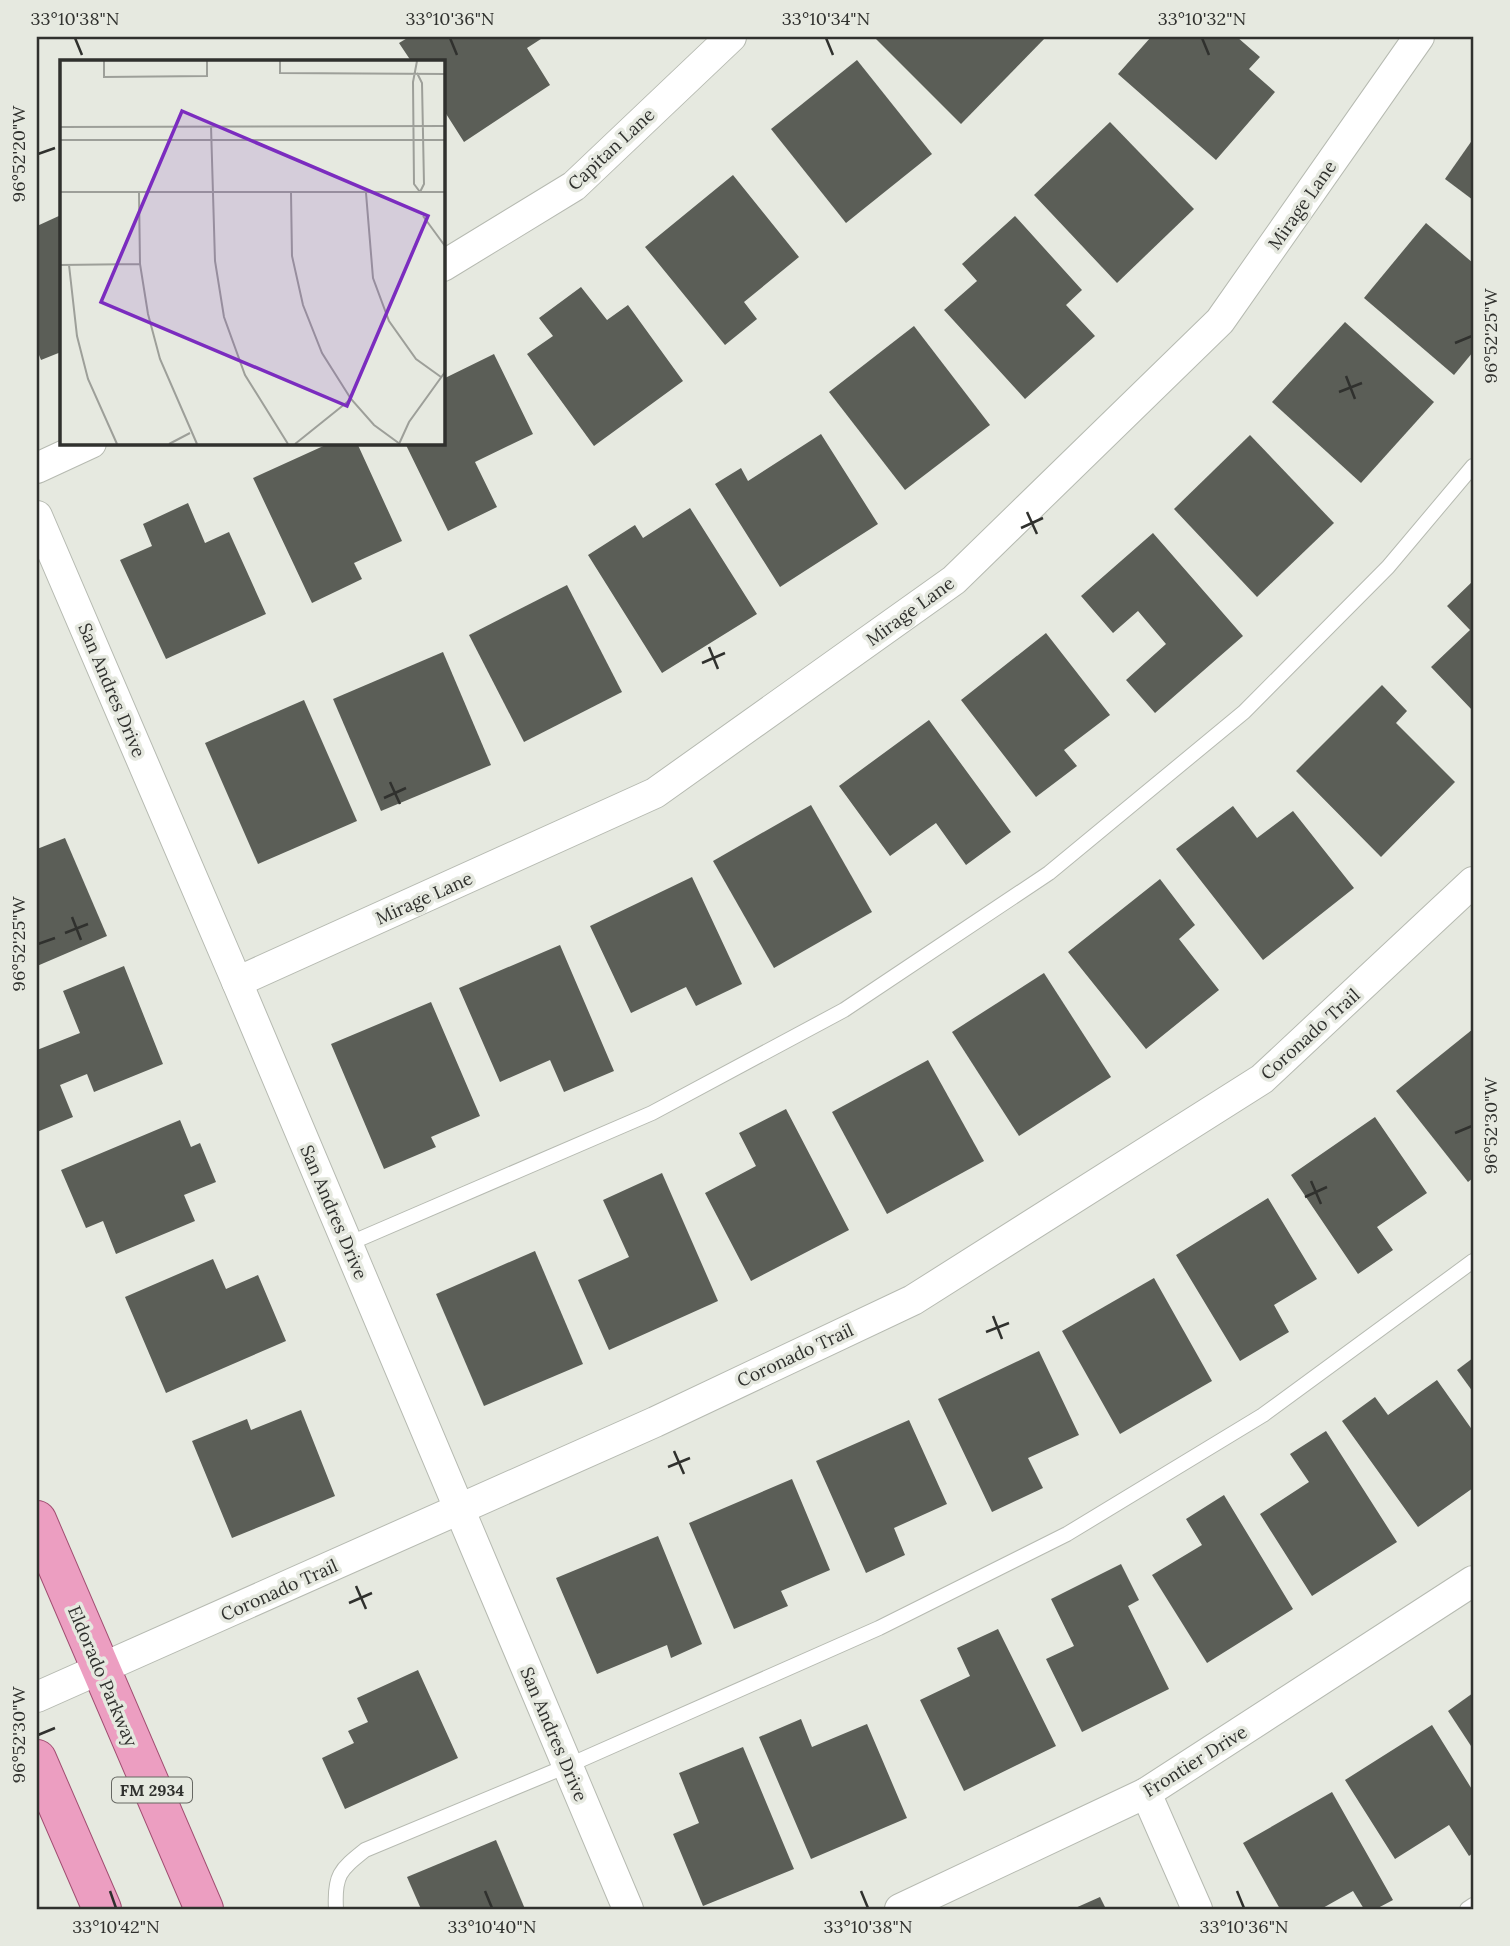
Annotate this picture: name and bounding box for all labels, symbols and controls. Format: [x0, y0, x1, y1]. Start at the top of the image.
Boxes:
text: 33°10'38"N [31, 7, 119, 30]
text: 33°10'36"N [405, 7, 495, 30]
text: 33°10'34"N [782, 7, 870, 30]
text: 33°10'32"N [1158, 7, 1246, 30]
inset map [60, 60, 444, 444]
street label: Capitan Lane [563, 103, 659, 195]
text: 96°52'20"W [7, 105, 30, 202]
street label: Mirage Lane [1263, 156, 1341, 254]
text: 96°52'25"W [1479, 287, 1502, 383]
street label: Mirage Lane [861, 571, 959, 651]
street label: San Andres Drive [73, 619, 151, 761]
street label: Mirage Lane [372, 866, 476, 930]
text: 96°52'25"W [7, 895, 30, 991]
street label: Coronado Trail [1256, 983, 1364, 1085]
text: 96°52'30"W [1479, 1077, 1502, 1174]
street label: San Andres Drive [295, 1141, 373, 1283]
street label: Coronado Trail [733, 1318, 857, 1392]
street label: Coronado Trail [217, 1554, 341, 1626]
street label: Eldorado Parkway [63, 1602, 143, 1750]
street label: San Andres Drive [515, 1663, 593, 1805]
text: 96°52'30"W [7, 1686, 30, 1783]
street label: Frontier Drive [1139, 1720, 1251, 1802]
road number: FM 2934 [112, 1778, 192, 1802]
text: 33°10'42"N [72, 1915, 160, 1938]
text: 33°10'40"N [448, 1915, 536, 1938]
text: 33°10'38"N [824, 1915, 912, 1938]
text: 33°10'36"N [1199, 1915, 1289, 1938]

